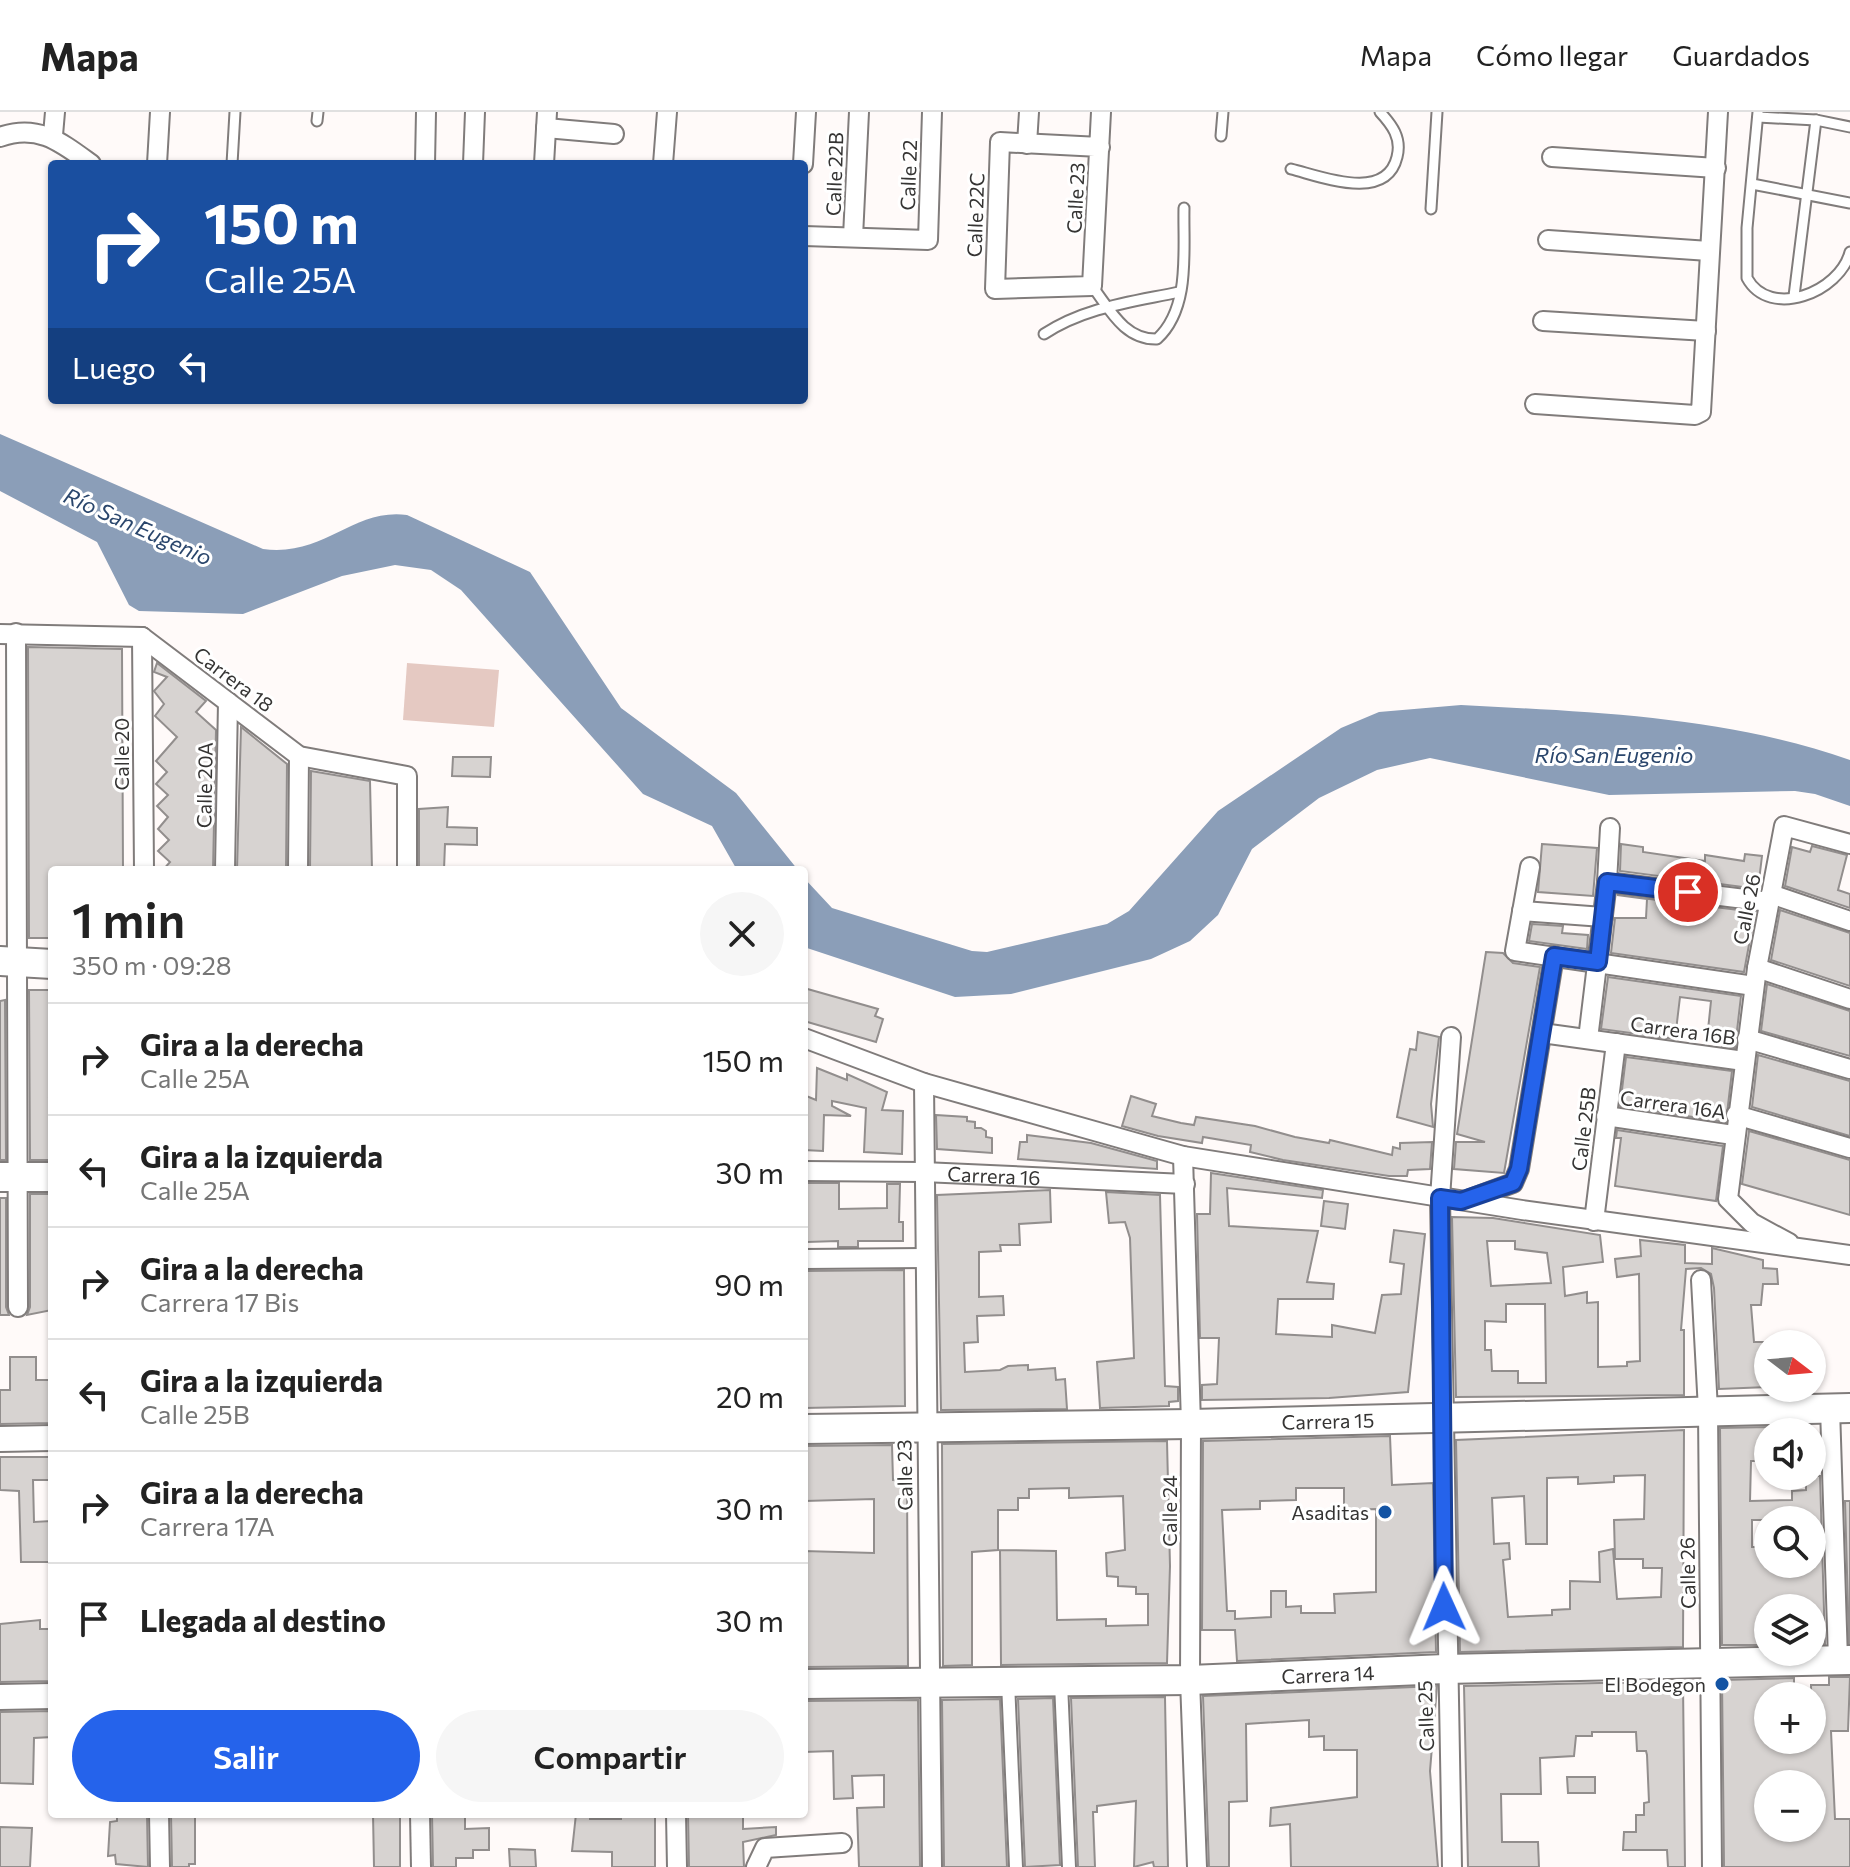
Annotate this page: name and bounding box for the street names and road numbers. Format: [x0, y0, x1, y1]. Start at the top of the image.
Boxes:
street label: Calle 22B [821, 132, 847, 216]
street label: Calle 22 [895, 139, 921, 211]
street label: Calle 23 [1061, 162, 1089, 234]
street label: Calle 22C [962, 172, 988, 258]
street label: Carrera 18 [190, 641, 278, 717]
street label: Calle 20 [109, 718, 133, 790]
street label: Calle 20A [191, 742, 217, 828]
street label: Calle 26 [1727, 871, 1765, 947]
street label: Carrera 16B [1629, 1011, 1737, 1049]
street label: Carrera 16A [1619, 1085, 1728, 1123]
street label: Calle 25B [1566, 1086, 1600, 1172]
street label: Carrera 16 [947, 1161, 1041, 1189]
street label: Carrera 15 [1281, 1408, 1374, 1434]
street label: Calle 23 [891, 1439, 917, 1511]
street label: Calle 24 [1157, 1475, 1181, 1547]
street label: Calle 26 [1674, 1537, 1700, 1609]
street label: Carrera 14 [1281, 1660, 1375, 1688]
street label: Calle 25 [1412, 1680, 1438, 1752]

